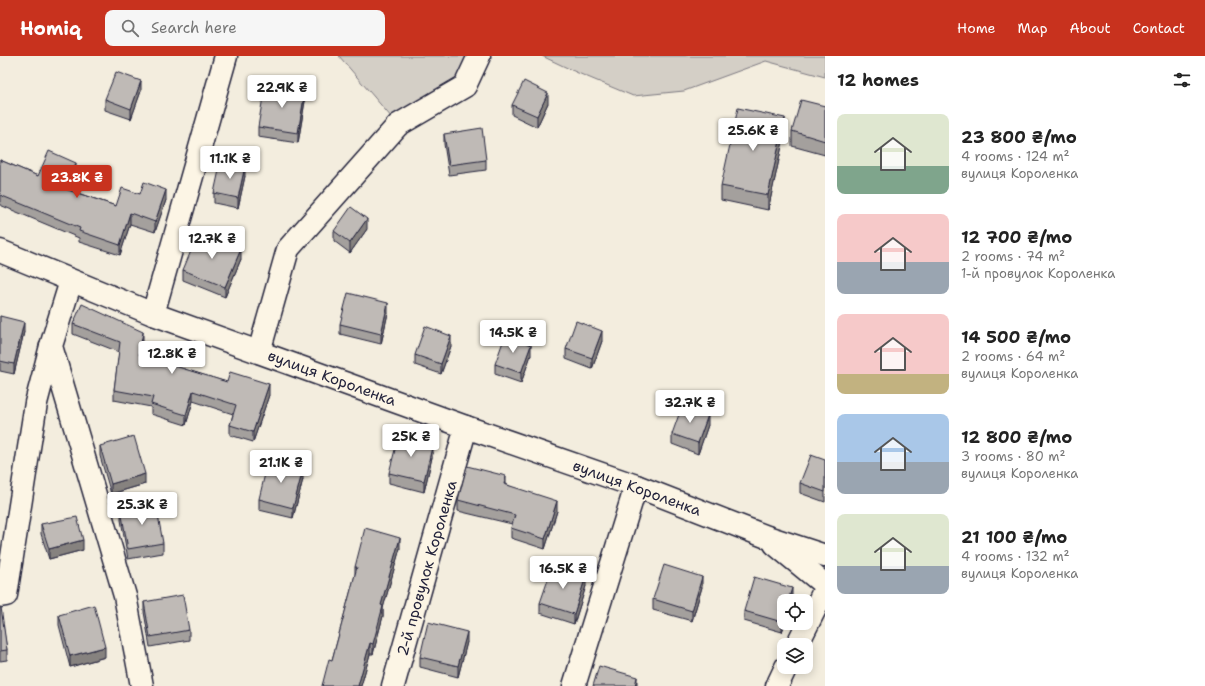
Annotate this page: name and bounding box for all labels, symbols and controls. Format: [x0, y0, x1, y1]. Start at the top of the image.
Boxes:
search box [105, 10, 385, 46]
text: Homiq [20, 16, 81, 41]
icon: search [119, 17, 141, 39]
text: Search here [151, 18, 237, 38]
text: Home [957, 19, 996, 37]
text: Map [1018, 19, 1048, 37]
text: About [1070, 19, 1111, 37]
text: Contact [1133, 19, 1185, 37]
text: 12 homes [837, 69, 919, 91]
icon: filters [1171, 69, 1193, 91]
pin: 22.9K ₴ [245, 75, 319, 109]
text: 22.9K ₴ [256, 79, 308, 96]
pin: 25.6K ₴ [716, 118, 790, 152]
text: 25.6K ₴ [727, 122, 779, 139]
text: 23 800 ₴/mo [961, 126, 1077, 148]
icon: home [869, 130, 917, 178]
pin: 11.1K ₴ [193, 146, 267, 180]
text: 4 rooms · 124 m² [961, 148, 1070, 165]
text: 11.1K ₴ [209, 150, 251, 167]
pin: 23.8K ₴ [40, 165, 114, 199]
text: вулиця Короленка [961, 165, 1078, 182]
text: 23.8K ₴ [51, 169, 103, 186]
pin: 12.7K ₴ [175, 226, 249, 260]
text: 12 700 ₴/mo [961, 226, 1072, 248]
text: 12.7K ₴ [188, 230, 236, 247]
icon: home [869, 230, 917, 278]
text: 2 rooms · 74 m² [961, 248, 1065, 265]
text: 1-й провулок Короленка [961, 265, 1115, 282]
pin: 14.5K ₴ [476, 320, 550, 354]
text: 14.5K ₴ [489, 324, 537, 341]
text: 14 500 ₴/mo [961, 326, 1071, 348]
icon: home [869, 330, 917, 378]
pin: 12.8K ₴ [135, 341, 209, 375]
text: 12.8K ₴ [147, 345, 197, 362]
street label: вулиця Короленка [265, 345, 400, 411]
text: 2 rooms · 64 m² [961, 348, 1065, 365]
text: вулиця Короленка [961, 365, 1078, 382]
pin: 32.7K ₴ [653, 390, 727, 424]
text: 32.7K ₴ [664, 394, 716, 411]
pin: 25K ₴ [383, 424, 439, 458]
text: 12 800 ₴/mo [961, 426, 1072, 448]
text: 25K ₴ [391, 428, 431, 445]
icon: home [869, 430, 917, 478]
text: 3 rooms · 80 m² [961, 448, 1065, 465]
pin: 21.1K ₴ [244, 450, 318, 484]
text: 21.1K ₴ [259, 454, 303, 471]
street label: вулиця Короленка [570, 455, 705, 521]
text: вулиця Короленка [961, 465, 1078, 482]
street label: 2-й провулок Короленка [392, 477, 462, 658]
pin: 25.3K ₴ [105, 492, 179, 526]
text: 25.3K ₴ [116, 496, 168, 513]
text: 21 100 ₴/mo [961, 526, 1067, 548]
icon: home [869, 530, 917, 578]
text: 4 rooms · 132 m² [961, 548, 1070, 565]
pin: 16.5K ₴ [526, 556, 600, 590]
text: 16.5K ₴ [539, 560, 587, 577]
text: вулиця Короленка [961, 565, 1078, 582]
map controls [777, 594, 813, 674]
button: locate [777, 594, 813, 630]
button: layers [777, 638, 813, 674]

